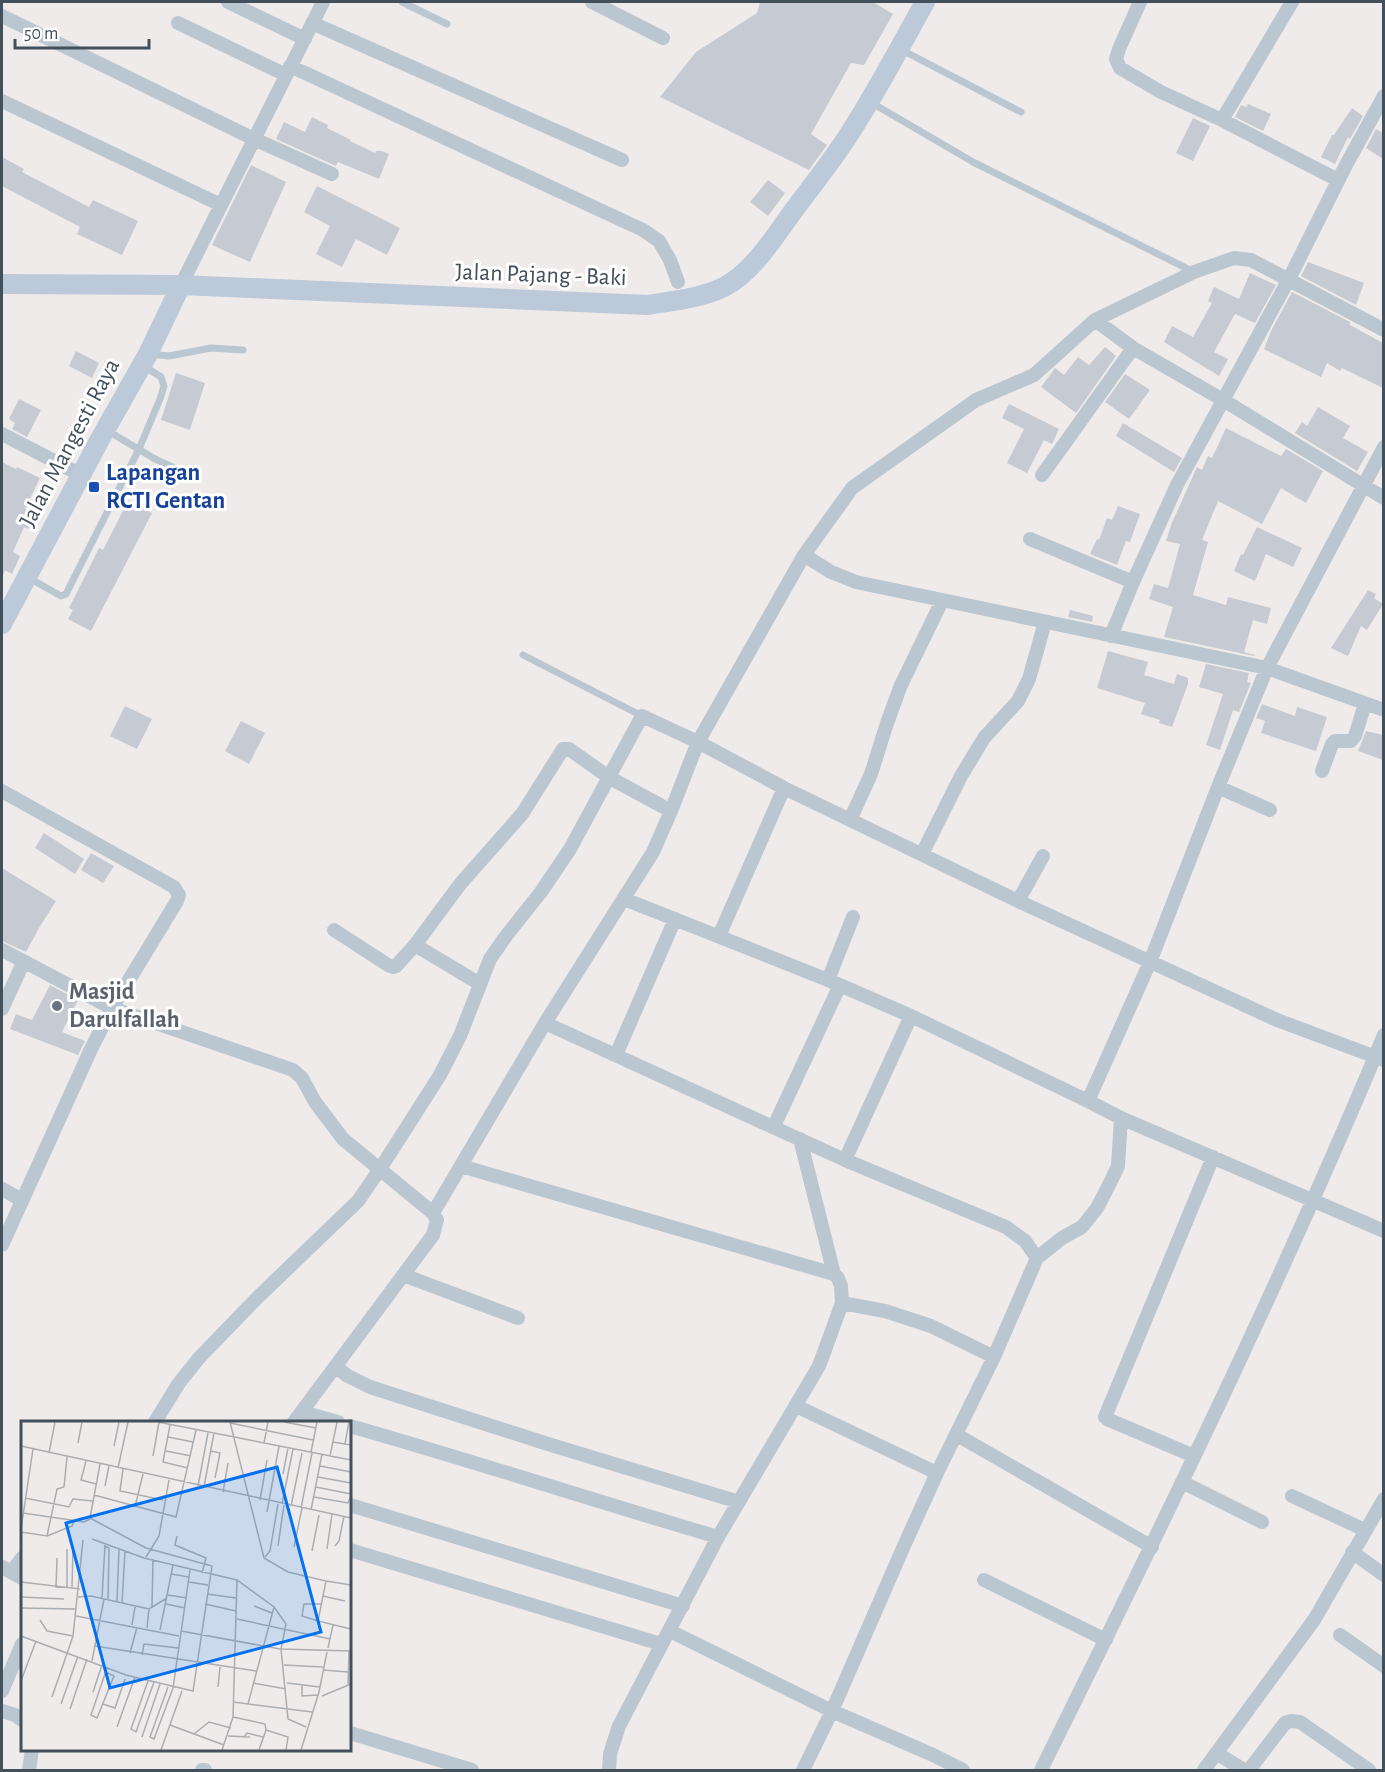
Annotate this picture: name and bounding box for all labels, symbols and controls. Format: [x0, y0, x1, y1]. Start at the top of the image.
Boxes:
scale bar [15, 12, 148, 50]
text: 50 m [24, 25, 58, 43]
street label: Jalan Pajang - Baki [455, 260, 627, 290]
street label: Jalan Mangesti Raya [16, 355, 124, 531]
place label: Lapangan RCTI Gentan [106, 461, 225, 513]
marker: Lapangan RCTI Gentan [87, 480, 101, 494]
place label: Masjid Darulfallah [69, 980, 180, 1032]
marker: Masjid Darulfallah [50, 999, 64, 1013]
inset map [21, 1421, 351, 1751]

